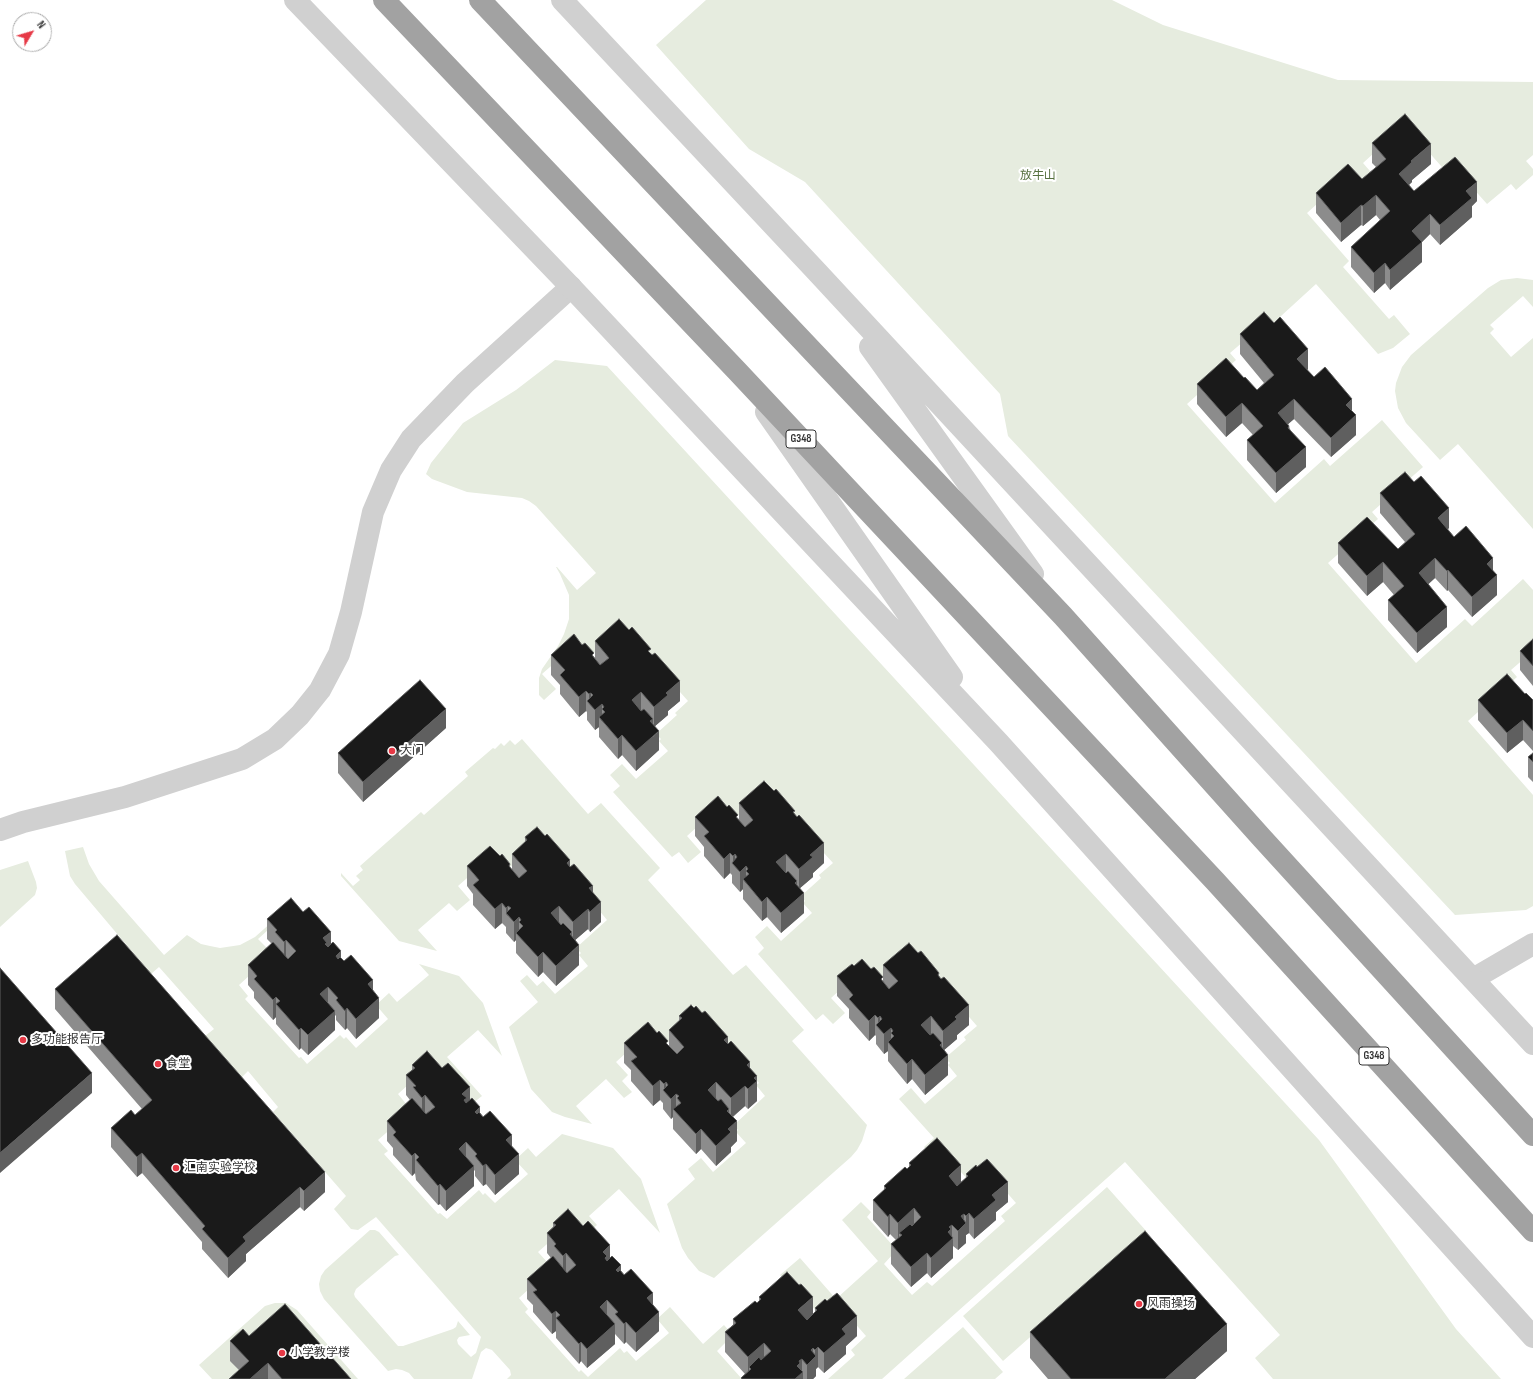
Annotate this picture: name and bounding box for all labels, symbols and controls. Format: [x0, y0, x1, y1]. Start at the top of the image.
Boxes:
north arrow [12, 12, 52, 52]
text: N [34, 19, 48, 31]
park label: 放牛山 [1020, 169, 1056, 183]
road number: G348 [786, 430, 816, 448]
place label: 大门 [400, 744, 424, 758]
marker: 大门 [387, 746, 397, 756]
place label: 多功能报告厅 [31, 1033, 103, 1047]
marker: 多功能报告厅 [18, 1035, 28, 1045]
road number: G348 [1359, 1047, 1389, 1065]
place label: 食堂 [166, 1057, 190, 1071]
marker: 食堂 [153, 1059, 163, 1069]
place label: 汇南实验学校 [184, 1161, 256, 1175]
marker: 汇南实验学校 [171, 1163, 181, 1173]
place label: 风雨操场 [1147, 1297, 1195, 1311]
marker: 风雨操场 [1134, 1299, 1144, 1309]
place label: 小学教学楼 [290, 1346, 350, 1360]
marker: 小学教学楼 [277, 1348, 287, 1358]

